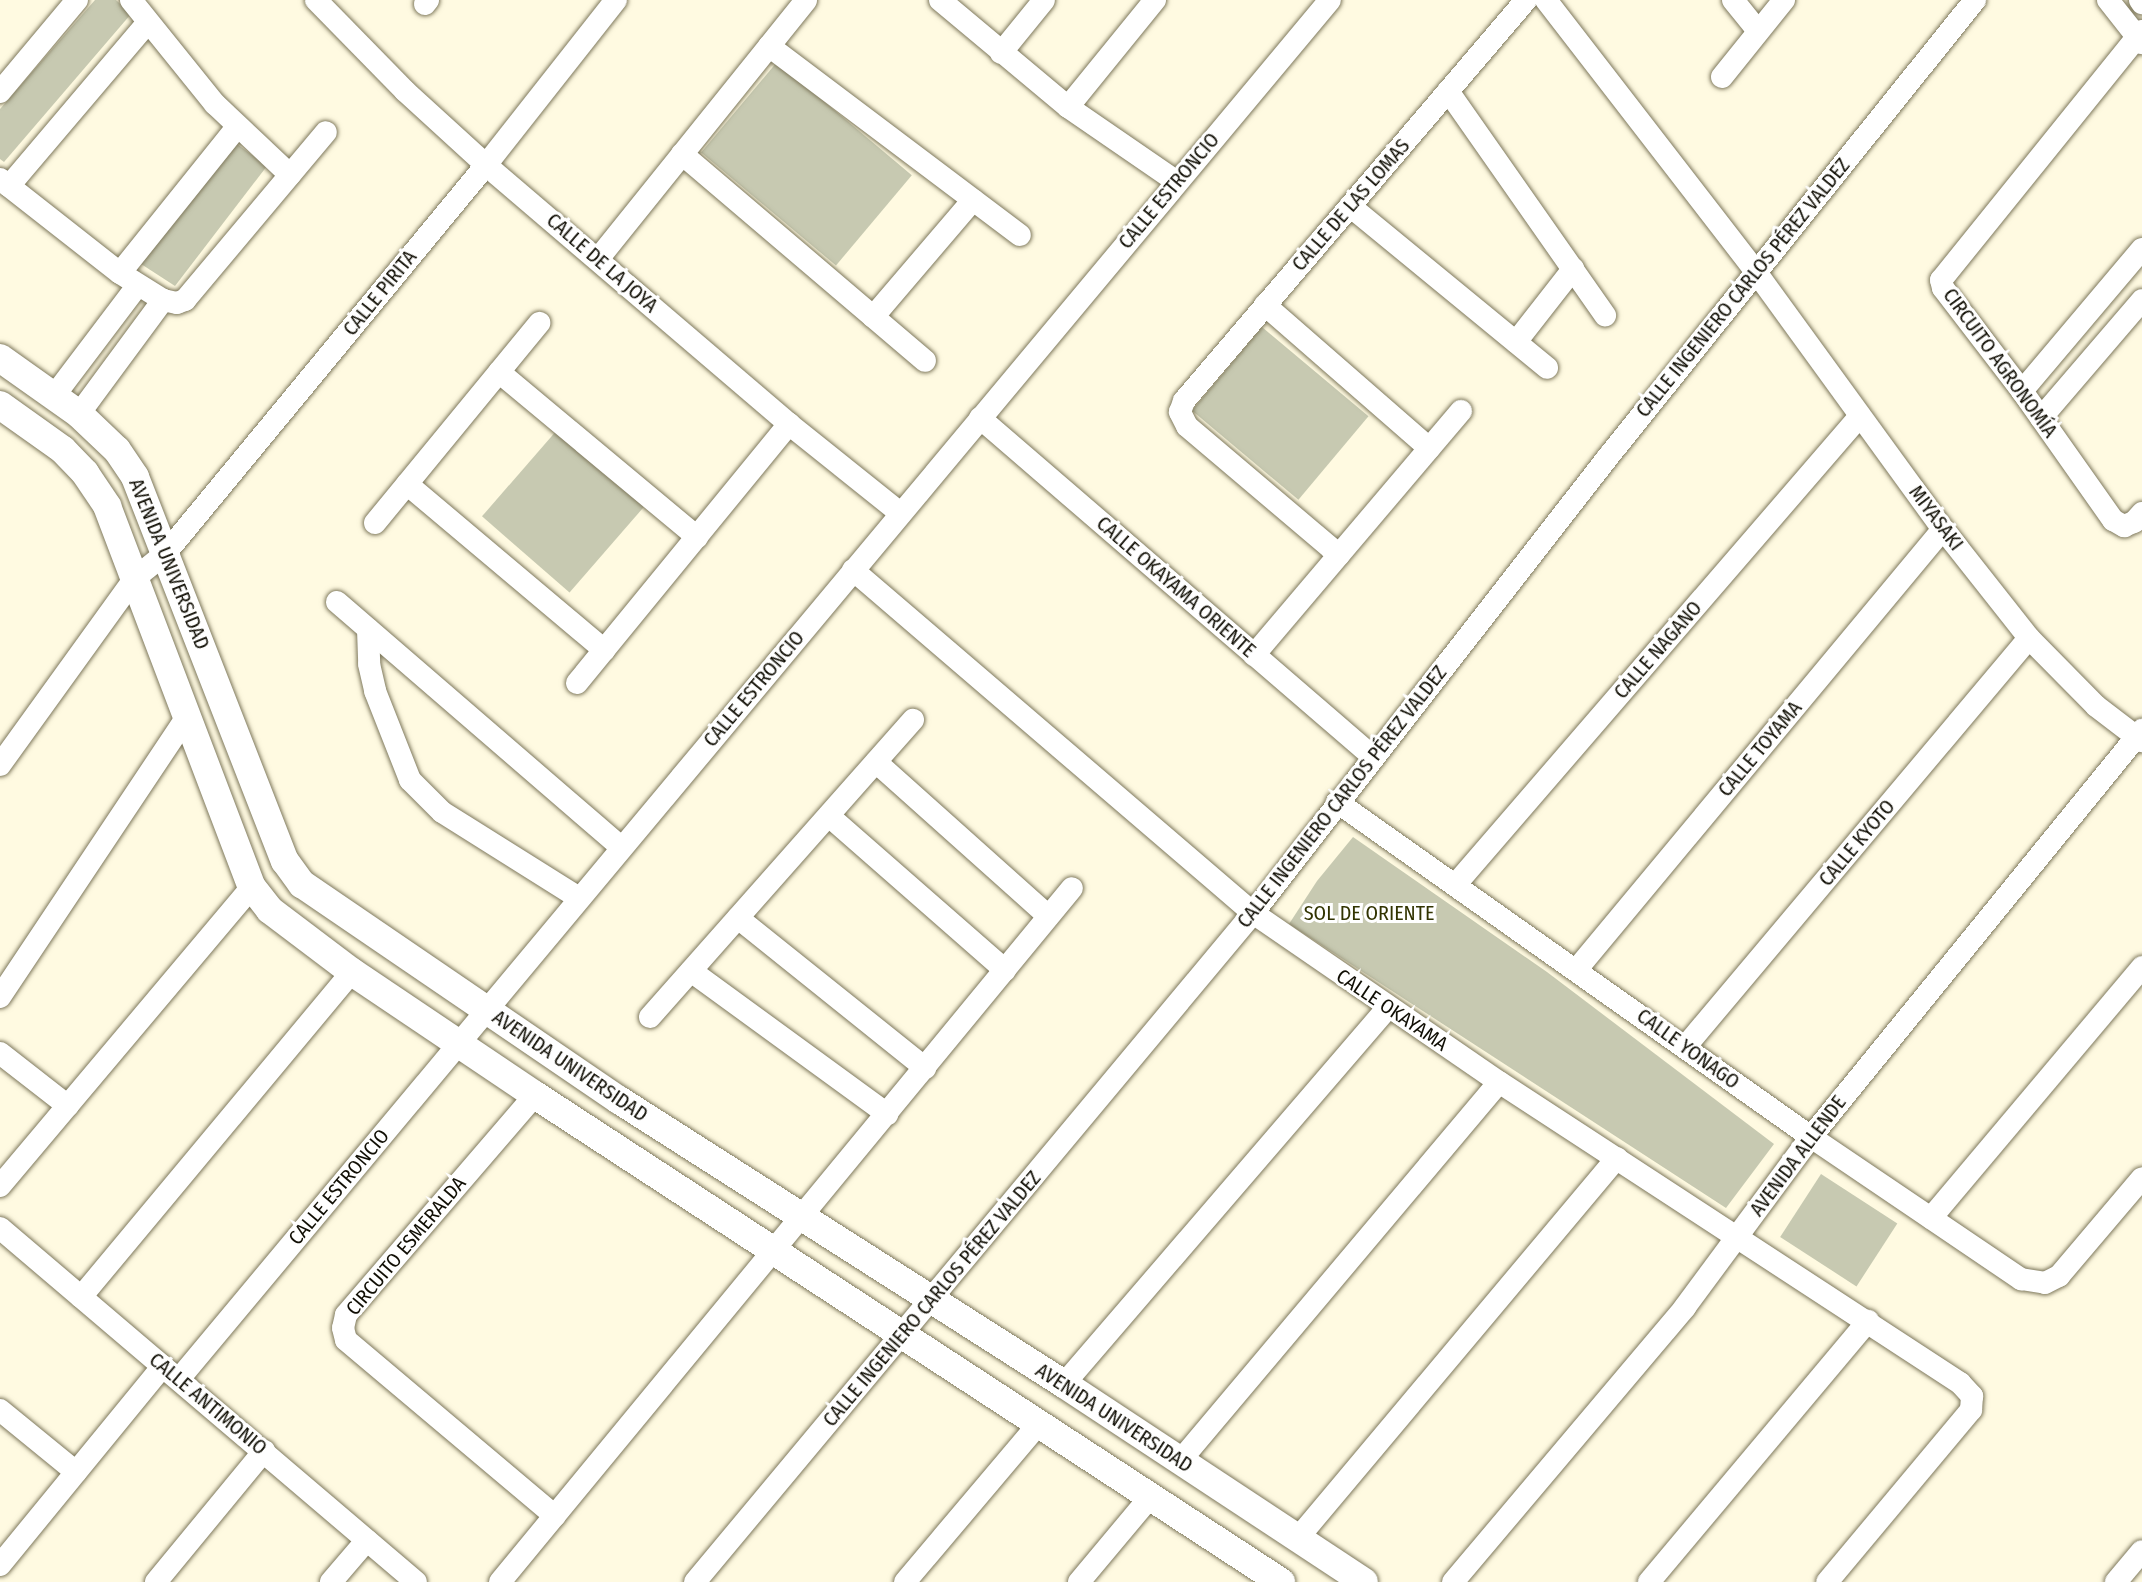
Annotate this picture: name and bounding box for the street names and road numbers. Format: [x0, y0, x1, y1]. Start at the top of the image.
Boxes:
street label: CALLE ESTRONCIO [1114, 128, 1224, 254]
street label: CALLE DE LAS LOMAS [1287, 134, 1415, 276]
street label: CALLE INGENIERO CARLOS PÉREZ VALDEZ [1631, 154, 1855, 422]
street label: CALLE DE LA JOYA [542, 208, 662, 318]
street label: CALLE PIRITA [338, 245, 422, 341]
street label: CIRCUITO AGRONOMÍA [1938, 284, 2062, 442]
street label: AVENIDA UNIVERSIDAD [124, 475, 214, 653]
street label: MIYASAKI [1904, 481, 1968, 555]
street label: CALLE OKAYAMA ORIENTE [1092, 511, 1260, 663]
street label: CALLE NAGANO [1609, 596, 1707, 704]
street label: CALLE ESTRONCIO [699, 626, 809, 752]
street label: CALLE INGENIERO CARLOS PÉREZ VALDEZ [1232, 661, 1452, 933]
street label: CALLE TOYAMA [1713, 696, 1807, 802]
street label: CALLE KYOTO [1814, 795, 1900, 891]
street label: CALLE OKAYAMA [1332, 964, 1452, 1056]
street label: CALLE YONAGO [1632, 1004, 1744, 1094]
street label: AVENIDA UNIVERSIDAD [488, 1005, 652, 1127]
street label: AVENIDA ALLENDE [1745, 1091, 1851, 1221]
street label: CALLE ESTRONCIO [284, 1124, 394, 1250]
street label: CALLE INGENIERO CARLOS PÉREZ VALDEZ [818, 1166, 1046, 1432]
street label: CIRCUITO ESMERALDA [341, 1172, 471, 1320]
street label: CALLE ANTIMONIO [144, 1348, 272, 1460]
street label: AVENIDA UNIVERSIDAD [1031, 1358, 1197, 1478]

